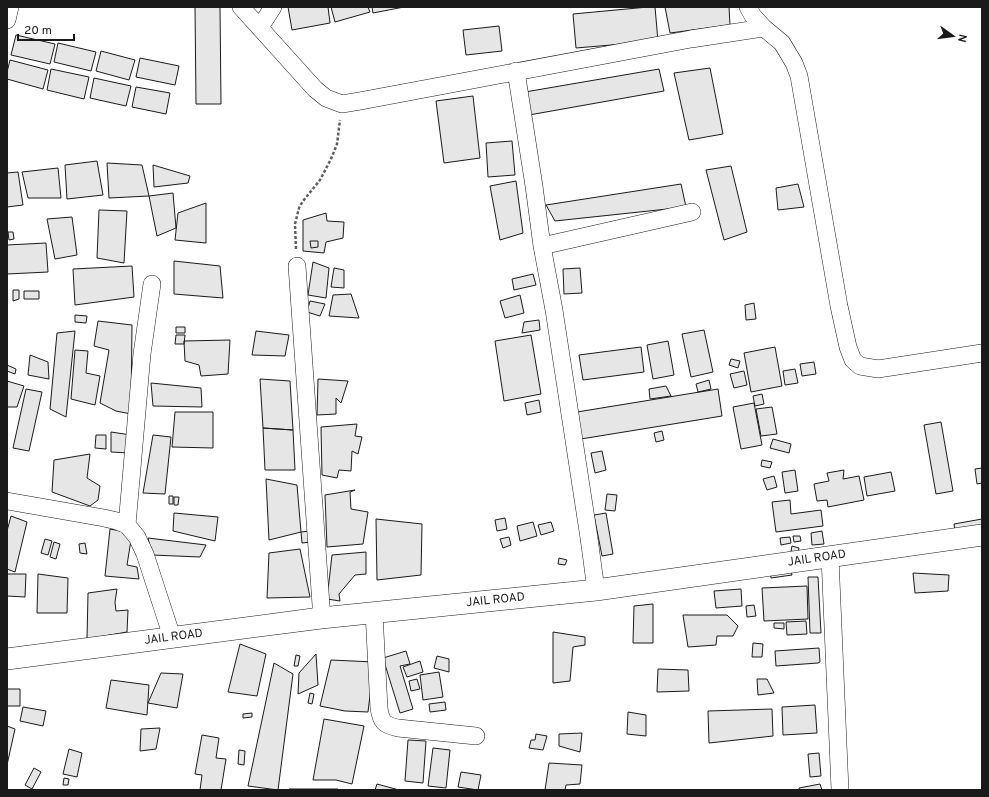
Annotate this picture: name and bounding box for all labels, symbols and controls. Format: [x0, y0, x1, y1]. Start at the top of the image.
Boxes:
scale bar [18, 16, 74, 42]
north arrow [933, 16, 973, 56]
text: 20 m [24, 23, 52, 39]
text: N [954, 33, 969, 44]
street label: JAIL ROAD [786, 546, 847, 571]
street label: JAIL ROAD [465, 589, 526, 611]
street label: JAIL ROAD [143, 625, 204, 649]

